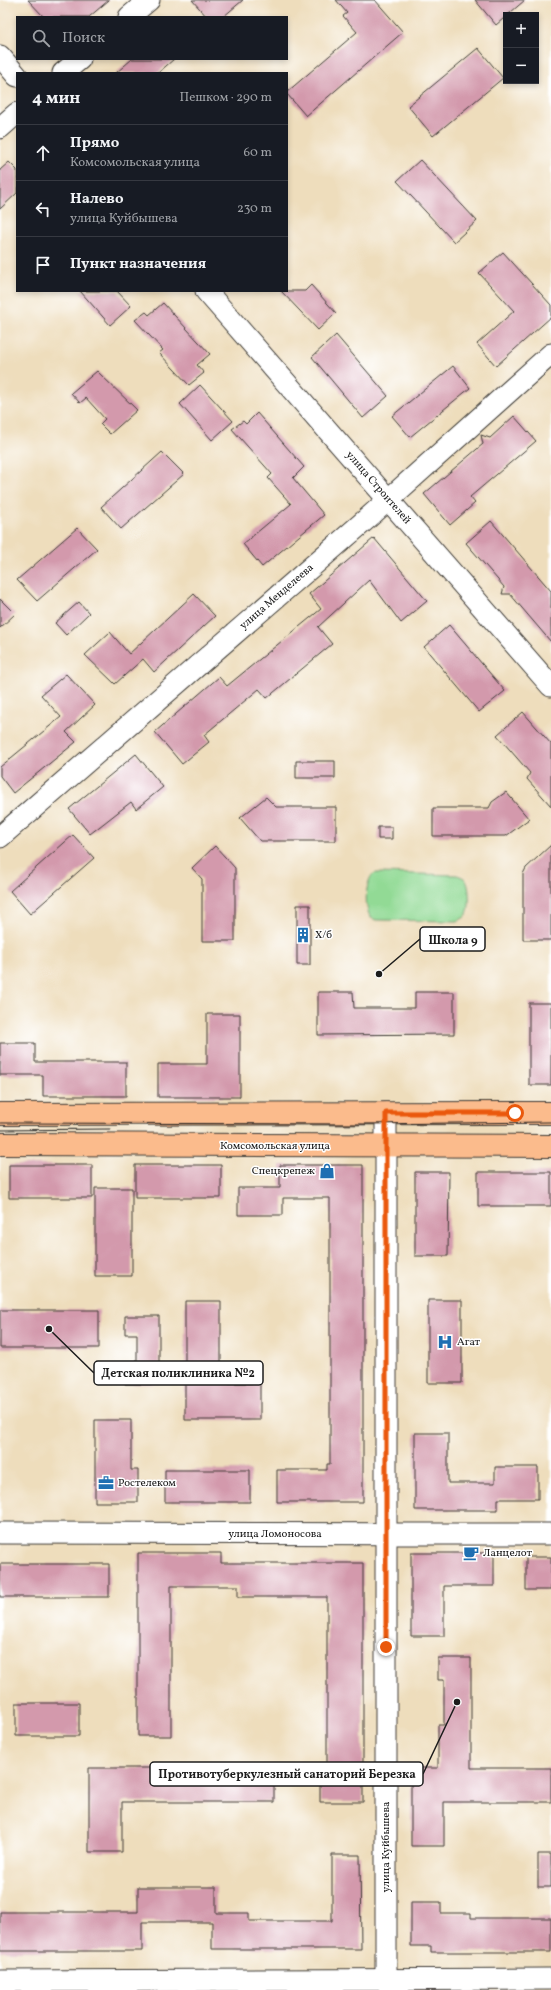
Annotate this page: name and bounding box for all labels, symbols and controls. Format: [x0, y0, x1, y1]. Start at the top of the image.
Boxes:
map controls [503, 12, 539, 84]
button: + [503, 12, 539, 48]
search box [16, 16, 288, 60]
icon: search [30, 27, 52, 49]
text: Поиск [62, 28, 105, 49]
button: − [503, 48, 539, 84]
text: 4 мин [32, 87, 80, 110]
text: Пешком · 290 m [180, 89, 272, 107]
text: Прямо [70, 133, 119, 154]
icon: ahead [32, 142, 54, 164]
text: 60 m [244, 144, 272, 162]
text: Комсомольская улица [70, 154, 200, 172]
text: Налево [70, 189, 124, 210]
icon: left [32, 198, 54, 220]
text: 230 m [237, 200, 272, 218]
text: улица Куйбышева [70, 210, 178, 228]
icon: arrive [32, 254, 54, 276]
text: Пункт назначения [70, 254, 206, 275]
street label: улица Строителей [342, 448, 414, 528]
street label: улица Менделеева [237, 560, 318, 633]
building icon: Х/б [294, 926, 312, 944]
callout: Школа 9 [420, 927, 485, 951]
place label: Х/б [315, 928, 332, 943]
text: Школа 9 [428, 933, 478, 949]
route start [506, 1104, 524, 1122]
street label: Комсомольская улица [220, 1139, 331, 1154]
shop icon: Спецкрепеж [318, 1162, 336, 1180]
place label: Спецкрепеж [252, 1164, 315, 1179]
hospital icon: Агат [436, 1333, 454, 1351]
place label: Агат [457, 1335, 480, 1350]
callout: Детская поликлиника №2 [94, 1361, 263, 1385]
text: Детская поликлиника №2 [101, 1366, 255, 1382]
office icon: Ростелеком [97, 1474, 115, 1492]
place label: Ростелеком [118, 1476, 176, 1491]
street label: улица Ломоносова [228, 1527, 322, 1542]
cafe icon: Ланцелот [462, 1544, 480, 1562]
place label: Ланцелот [483, 1546, 532, 1561]
route end [377, 1638, 395, 1656]
callout: Противотуберкулезный санаторий Березка [150, 1762, 423, 1786]
text: Противотуберкулезный санаторий Березка [158, 1767, 416, 1783]
street label: улица Куйбышева [379, 1801, 394, 1893]

